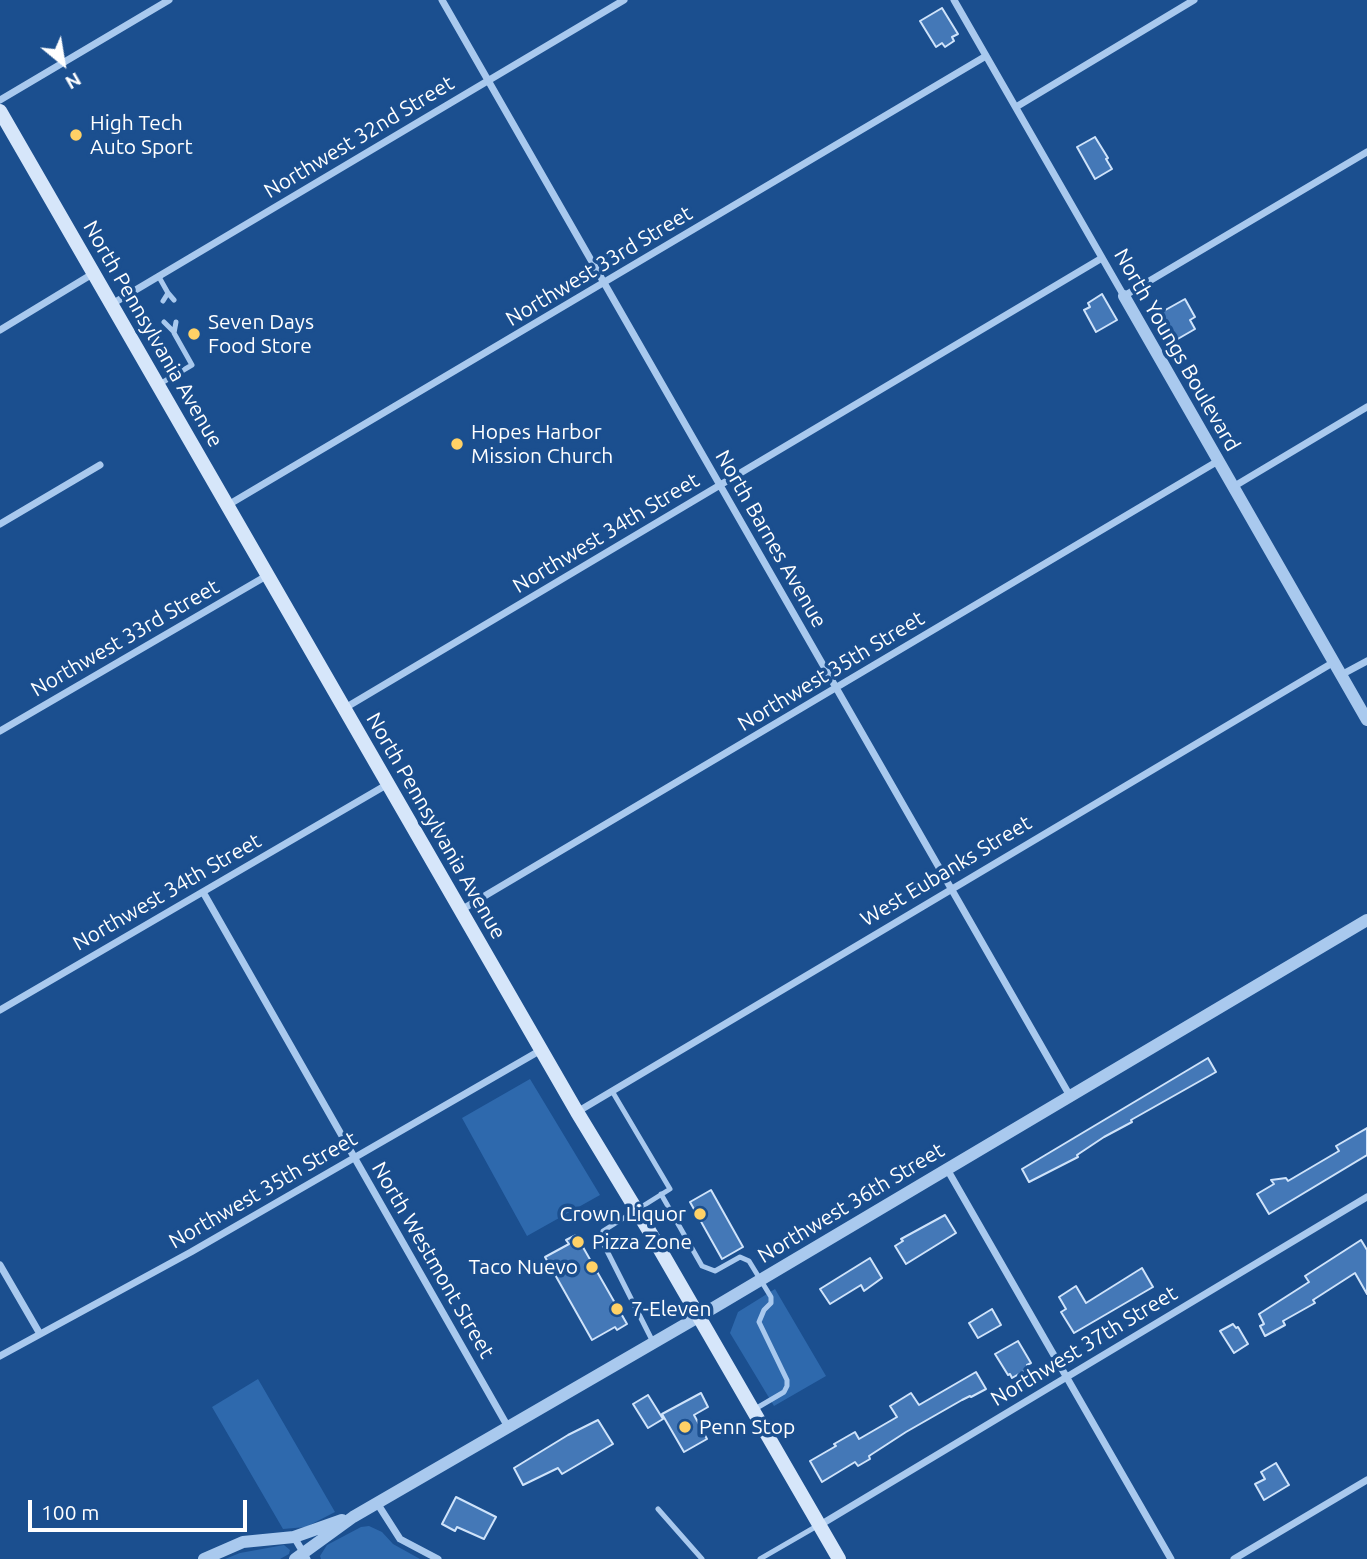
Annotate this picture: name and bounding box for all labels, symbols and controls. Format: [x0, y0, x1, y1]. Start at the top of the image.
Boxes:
north arrow [28, 28, 98, 98]
text: N [62, 68, 85, 94]
street label: Northwest 32nd Street [260, 70, 458, 204]
place label: High Tech Auto Sport [90, 110, 193, 160]
marker: High Tech Auto Sport [68, 127, 84, 143]
street label: Northwest 33rd Street [501, 200, 697, 332]
street label: North Pennsylvania Avenue [78, 216, 228, 452]
street label: North Youngs Boulevard [1109, 244, 1245, 456]
place label: Seven Days Food Store [208, 309, 314, 359]
marker: Seven Days Food Store [186, 326, 202, 342]
place label: Hopes Harbor Mission Church [471, 419, 613, 469]
marker: Hopes Harbor Mission Church [449, 436, 465, 452]
street label: North Barnes Avenue [710, 446, 832, 632]
street label: Northwest 34th Street [508, 467, 704, 599]
street label: Northwest 33rd Street [27, 574, 223, 702]
street label: Northwest 35th Street [733, 605, 929, 737]
street label: North Pennsylvania Avenue [361, 708, 511, 944]
street label: West Eubanks Street [856, 810, 1036, 932]
street label: Northwest 34th Street [69, 828, 265, 956]
street label: Northwest 35th Street [165, 1126, 361, 1254]
street label: Northwest 36th Street [753, 1137, 949, 1269]
street label: North Westmont Street [366, 1157, 500, 1363]
place label: Crown Liquor [560, 1201, 686, 1227]
marker: Crown Liquor [692, 1206, 708, 1222]
place label: Pizza Zone [592, 1229, 692, 1255]
marker: Pizza Zone [570, 1234, 586, 1250]
place label: Taco Nuevo [468, 1254, 578, 1280]
marker: Taco Nuevo [584, 1259, 600, 1275]
street label: Northwest 37th Street [986, 1280, 1182, 1412]
place label: 7-Eleven [631, 1296, 712, 1322]
marker: 7-Eleven [609, 1301, 625, 1317]
place label: Penn Stop [699, 1414, 795, 1440]
marker: Penn Stop [677, 1419, 693, 1435]
scale bar [32, 1486, 250, 1530]
text: 100 m [41, 1500, 99, 1524]

